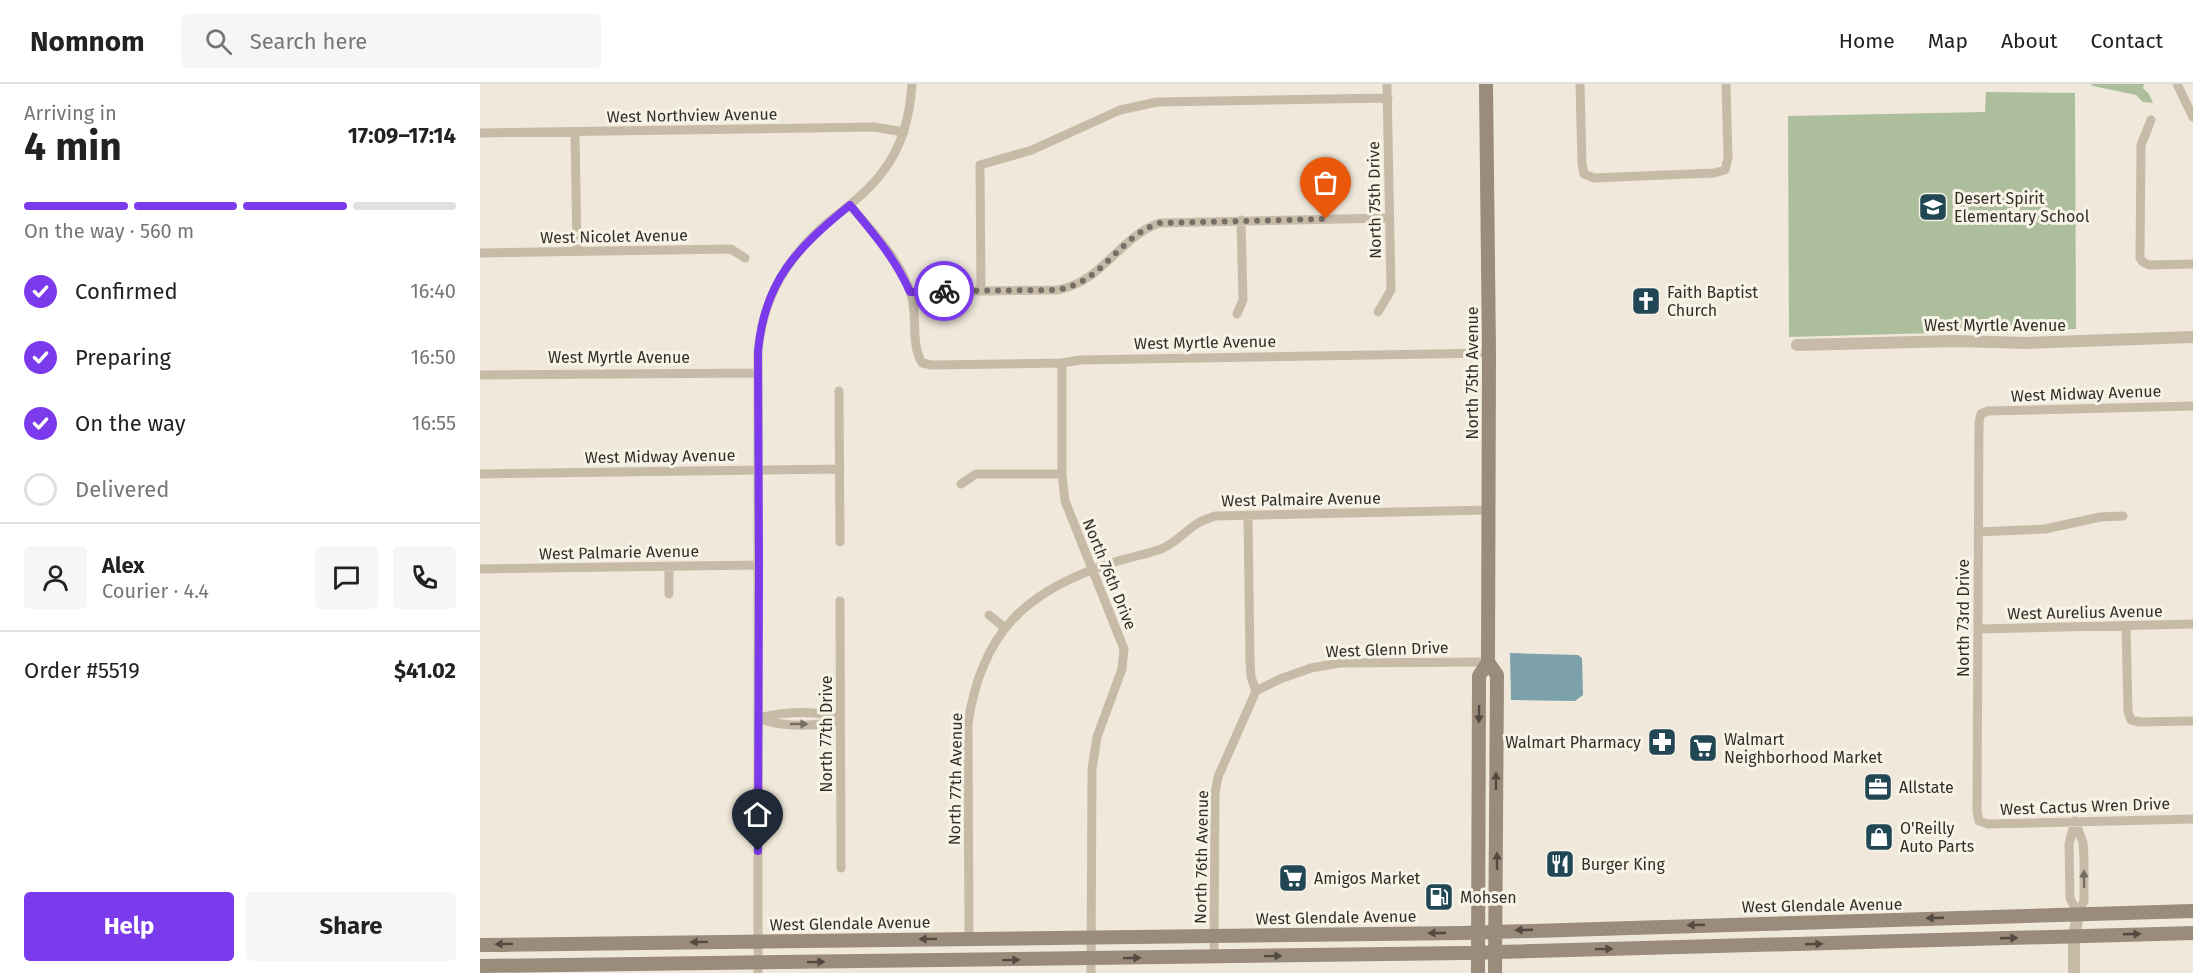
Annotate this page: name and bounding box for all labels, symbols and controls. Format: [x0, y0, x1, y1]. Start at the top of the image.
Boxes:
search box [181, 14, 601, 68]
text: Nomnom [30, 25, 145, 58]
icon: search [202, 25, 235, 58]
text: Search here [250, 28, 367, 55]
text: Home [1839, 28, 1895, 54]
text: Map [1928, 28, 1968, 54]
text: About [2001, 28, 2058, 54]
text: Contact [2091, 28, 2163, 54]
text: Arriving in [24, 101, 117, 125]
street label: West Northview Avenue [607, 105, 778, 126]
text: 17:09–17:14 [348, 122, 456, 149]
text: 4 min [24, 124, 122, 170]
street label: North 75th Drive [1364, 141, 1385, 259]
pin [1300, 157, 1351, 219]
icon: bag [1309, 166, 1342, 199]
place label: Desert Spirit Elementary School [1954, 189, 2090, 226]
school or university icon: Desert Spirit Elementary School [1917, 191, 1949, 223]
text: On the way · 560 m [24, 219, 194, 243]
street label: West Nicolet Avenue [540, 226, 688, 247]
courier [914, 261, 974, 321]
icon: check [24, 275, 57, 308]
icon: bike [928, 275, 961, 308]
text: Confirmed [75, 278, 178, 305]
text: 16:40 [410, 279, 456, 303]
place label: Faith Baptist Church [1667, 283, 1758, 320]
church icon: Faith Baptist Church [1630, 285, 1662, 317]
street label: North 75th Avenue [1463, 306, 1482, 440]
street label: West Myrtle Avenue [1924, 316, 2066, 335]
street label: West Myrtle Avenue [1134, 332, 1276, 353]
icon: check [24, 341, 57, 374]
text: Preparing [75, 344, 171, 371]
text: 16:50 [411, 345, 456, 369]
street label: West Myrtle Avenue [548, 348, 690, 367]
street label: West Midway Avenue [2010, 381, 2162, 406]
icon: check [24, 407, 57, 440]
text: On the way [75, 410, 186, 437]
text: 16:55 [412, 411, 456, 435]
street label: West Midway Avenue [584, 446, 736, 467]
text: Delivered [75, 476, 170, 503]
street label: West Palmaire Avenue [1221, 489, 1381, 510]
street label: North 76th Drive [1079, 516, 1140, 632]
street label: West Palmarie Avenue [539, 542, 699, 563]
button: person [24, 546, 87, 609]
button: chat [315, 546, 378, 609]
button: phone [393, 546, 456, 609]
text: Alex [102, 552, 145, 579]
street label: North 73rd Drive [1954, 559, 1973, 677]
text: Courier · 4.4 [102, 579, 209, 603]
street label: West Aurelius Avenue [2007, 602, 2163, 623]
street label: West Glenn Drive [1325, 638, 1449, 661]
text: Order #5519 [24, 657, 140, 684]
text: $41.02 [394, 657, 456, 684]
street label: North 77th Drive [817, 676, 836, 792]
one-way arrow [1474, 705, 1484, 724]
street label: North 77th Avenue [945, 713, 966, 845]
one-way arrow [790, 719, 809, 729]
pharmacy icon: Walmart Pharmacy [1646, 726, 1678, 758]
place label: Walmart Neighborhood Market [1724, 730, 1883, 767]
supermarket icon: Walmart Neighborhood Market [1687, 732, 1719, 764]
place label: Walmart Pharmacy [1505, 733, 1641, 752]
one-way arrow [1492, 771, 1501, 790]
office icon: Allstate [1862, 771, 1894, 803]
place label: Allstate [1899, 778, 1954, 797]
pin [732, 789, 783, 851]
street label: North 76th Avenue [1191, 790, 1212, 924]
street label: West Cactus Wren Drive [2000, 794, 2170, 819]
icon: home [741, 798, 774, 831]
place label: O'Reilly Auto Parts [1900, 819, 1974, 856]
shop icon: O'Reilly Auto Parts [1863, 821, 1895, 853]
restaurant icon: Burger King [1544, 848, 1576, 880]
one-way arrow [1492, 852, 1501, 871]
place label: Burger King [1581, 855, 1665, 874]
supermarket icon: Amigos Market [1277, 862, 1309, 894]
place label: Amigos Market [1314, 869, 1421, 888]
one-way arrow [2079, 870, 2089, 889]
fuel station icon: Mohsen [1423, 881, 1455, 913]
place label: Mohsen [1460, 888, 1517, 907]
button: Help [24, 892, 234, 961]
button: Share [246, 892, 456, 961]
street label: West Glendale Avenue [1741, 895, 1903, 916]
street label: West Glendale Avenue [1255, 907, 1417, 928]
street label: West Glendale Avenue [769, 913, 931, 934]
one-way arrow [1926, 914, 1945, 923]
one-way arrow [1687, 920, 1706, 929]
one-way arrow [1514, 926, 1533, 935]
one-way arrow [1428, 928, 1447, 938]
one-way arrow [2123, 930, 2142, 939]
one-way arrow [1999, 933, 2018, 943]
one-way arrow [918, 934, 937, 944]
one-way arrow [690, 937, 709, 947]
one-way arrow [495, 939, 514, 949]
one-way arrow [1805, 939, 1824, 948]
one-way arrow [1594, 945, 1613, 954]
one-way arrow [1263, 951, 1282, 961]
one-way arrow [1123, 953, 1142, 963]
one-way arrow [1002, 955, 1021, 964]
one-way arrow [807, 957, 826, 967]

